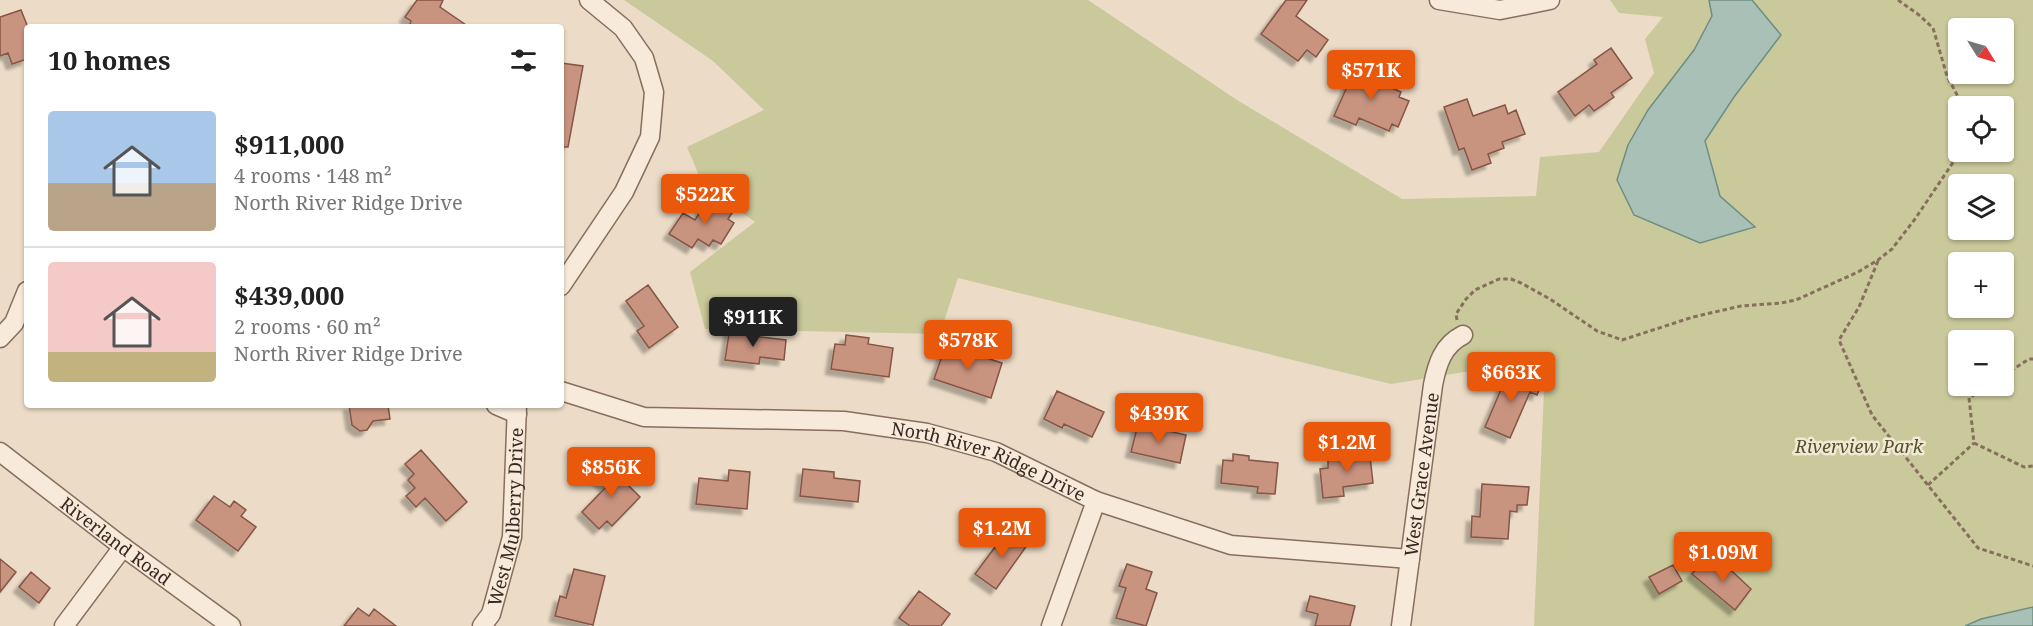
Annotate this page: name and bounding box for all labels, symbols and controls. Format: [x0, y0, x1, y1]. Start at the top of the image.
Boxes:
north arrow [1948, 18, 2014, 84]
map controls [1948, 18, 2014, 396]
text: 10 homes [48, 42, 170, 78]
icon: filters [507, 44, 540, 77]
pin: $571K [1329, 50, 1413, 101]
text: $571K [1341, 56, 1401, 83]
button: locate [1948, 96, 2014, 162]
text: $911,000 [234, 126, 344, 162]
icon: home [96, 135, 168, 207]
text: 4 rooms · 148 m² [234, 162, 392, 189]
pin: $522K [663, 174, 747, 225]
button: layers [1948, 174, 2014, 240]
text: $522K [675, 180, 735, 207]
text: North River Ridge Drive [234, 189, 463, 216]
button: + [1948, 252, 2014, 318]
text: $439,000 [234, 277, 344, 313]
icon: home [96, 286, 168, 358]
pin: $911K [711, 297, 795, 348]
text: $911K [723, 303, 783, 330]
text: 2 rooms · 60 m² [234, 313, 381, 340]
pin: $578K [926, 320, 1010, 371]
text: $578K [938, 326, 998, 353]
button: − [1948, 330, 2014, 396]
text: North River Ridge Drive [234, 340, 463, 367]
pin: $663K [1469, 352, 1553, 403]
text: $663K [1481, 358, 1541, 385]
street label: West Grace Avenue [1398, 391, 1444, 558]
pin: $439K [1117, 393, 1201, 444]
text: $439K [1129, 399, 1189, 426]
street label: North River Ridge Drive [890, 416, 1090, 506]
pin: $1.2M [1305, 422, 1389, 473]
street label: West Mulberry Drive [482, 427, 528, 609]
text: $1.2M [1318, 428, 1376, 455]
park label: Riverview Park [1794, 434, 1924, 458]
pin: $856K [569, 447, 653, 498]
text: $856K [581, 453, 641, 480]
street label: Riverland Road [56, 491, 176, 590]
pin: $1.2M [960, 508, 1044, 559]
text: $1.2M [973, 514, 1031, 541]
pin: $1.09M [1674, 532, 1772, 583]
text: $1.09M [1688, 538, 1758, 565]

